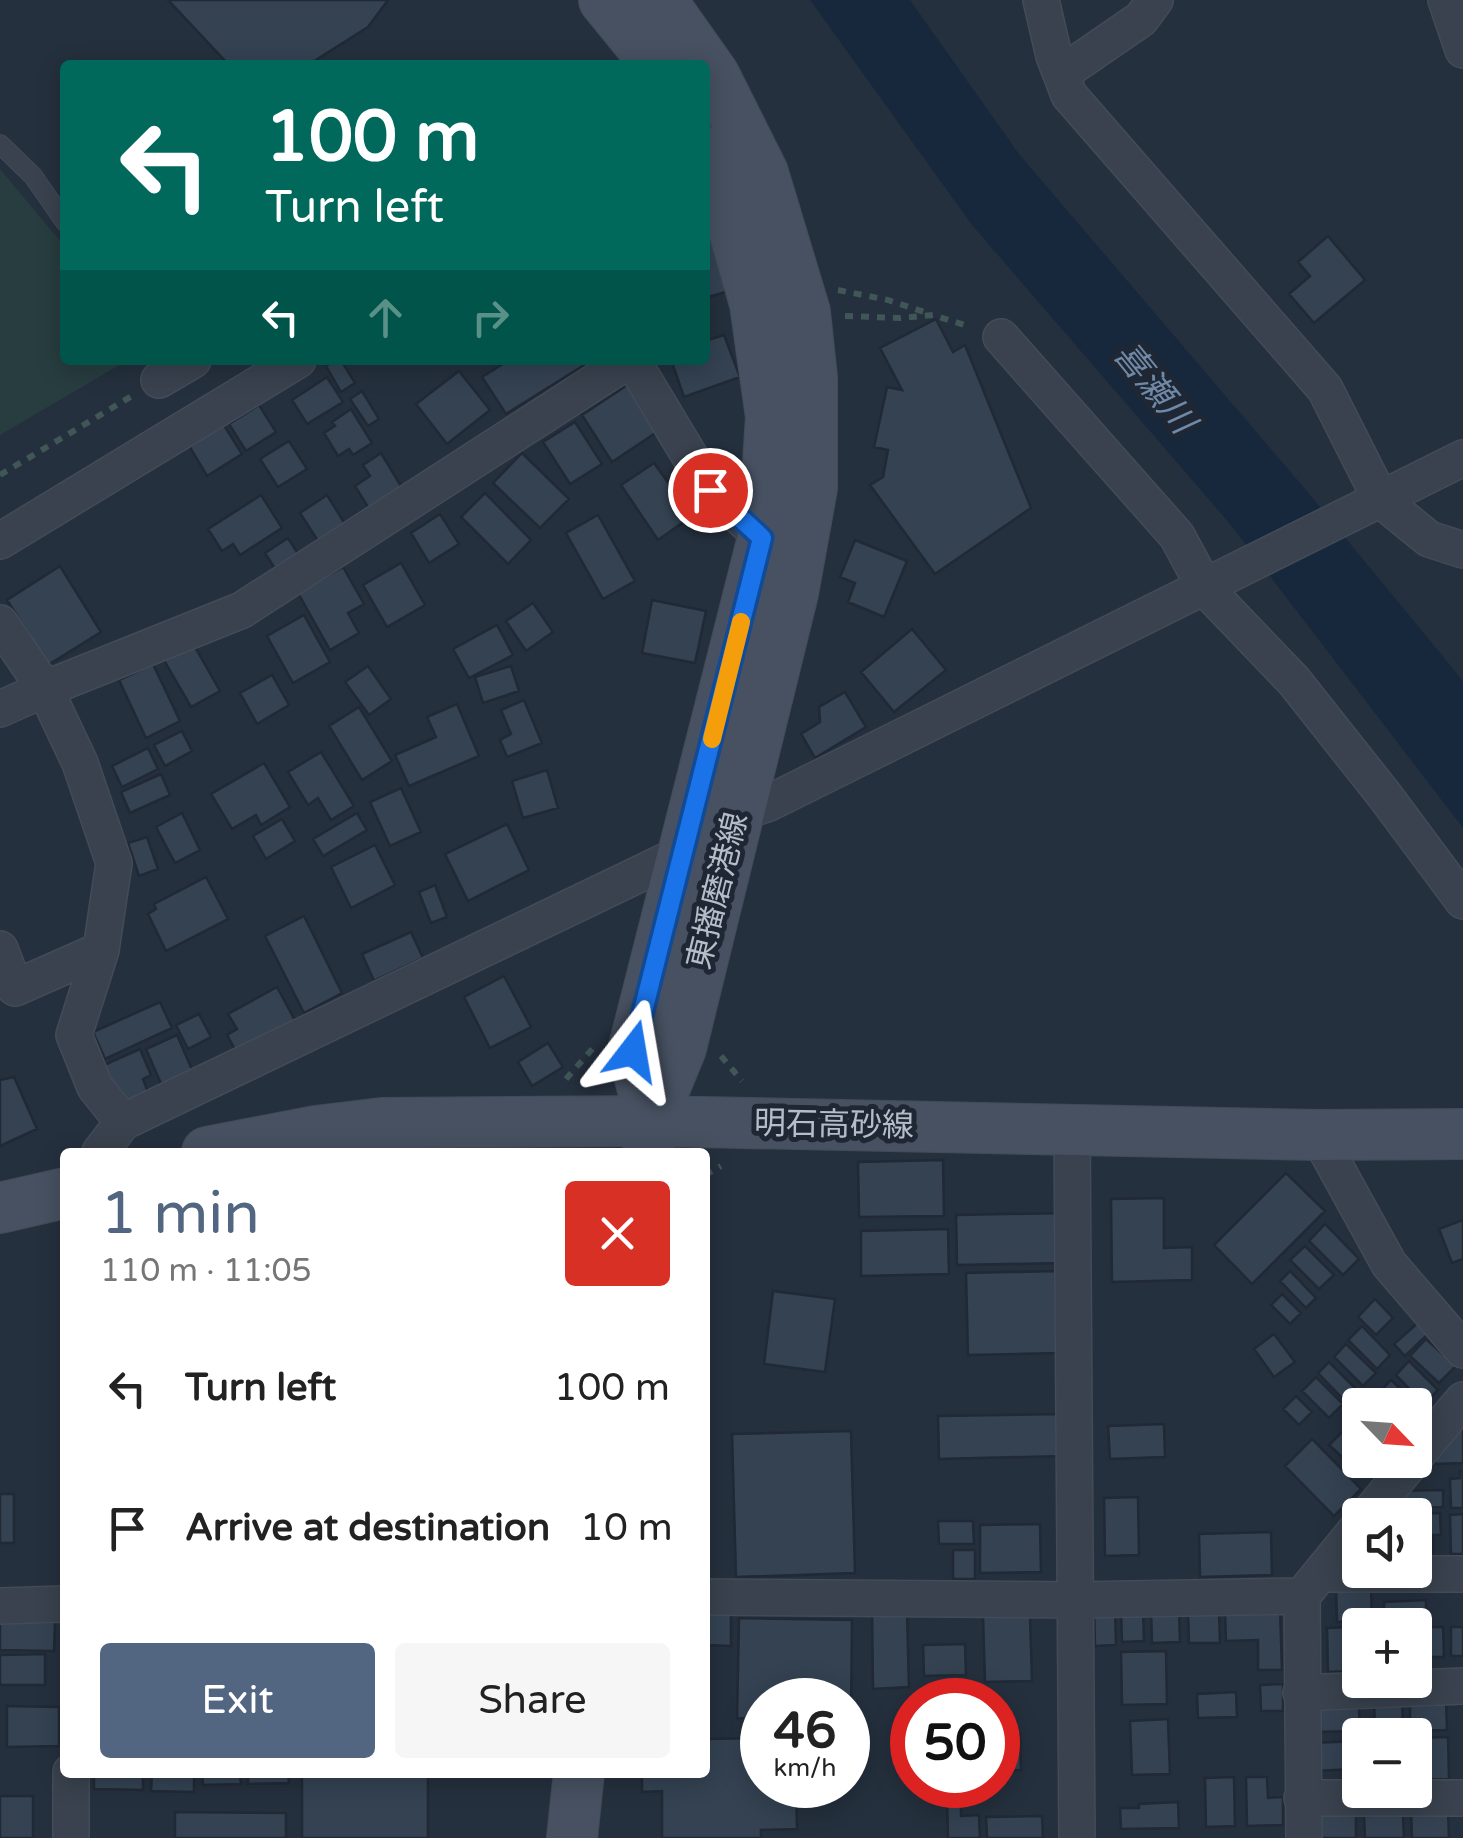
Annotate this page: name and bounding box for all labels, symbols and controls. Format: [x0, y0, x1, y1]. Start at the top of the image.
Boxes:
text: 100 m [265, 96, 479, 180]
icon: left [100, 100, 230, 230]
text: Turn left [265, 181, 444, 235]
icon: left [253, 290, 308, 345]
icon: ahead [358, 290, 413, 345]
icon: right [463, 290, 518, 345]
water label: 喜瀬川 [1105, 334, 1206, 445]
pin [668, 448, 753, 533]
icon: arrive [683, 463, 738, 518]
street label: 東播磨港線 [680, 809, 756, 973]
position arrow [581, 999, 685, 1103]
street label: 明石高砂線 [754, 1105, 914, 1145]
text: 1 min [100, 1178, 260, 1250]
button: close [565, 1181, 670, 1286]
text: 110 m · 11:05 [100, 1252, 312, 1290]
icon: left [100, 1361, 155, 1416]
text: Turn left [185, 1365, 336, 1411]
text: 100 m [554, 1365, 670, 1411]
north arrow [1342, 1388, 1432, 1478]
map controls [1342, 1388, 1432, 1808]
button: sound [1342, 1498, 1432, 1588]
icon: arrive [100, 1501, 155, 1556]
text: Arrive at destination [185, 1505, 550, 1551]
text: 10 m [580, 1505, 673, 1551]
button: + [1342, 1608, 1432, 1698]
button: Exit [100, 1643, 375, 1758]
button: Share [395, 1643, 670, 1758]
speed limit sign: 50 [890, 1678, 1020, 1808]
text: 46 [774, 1701, 836, 1761]
button: − [1342, 1718, 1432, 1808]
text: km/h [774, 1753, 836, 1783]

